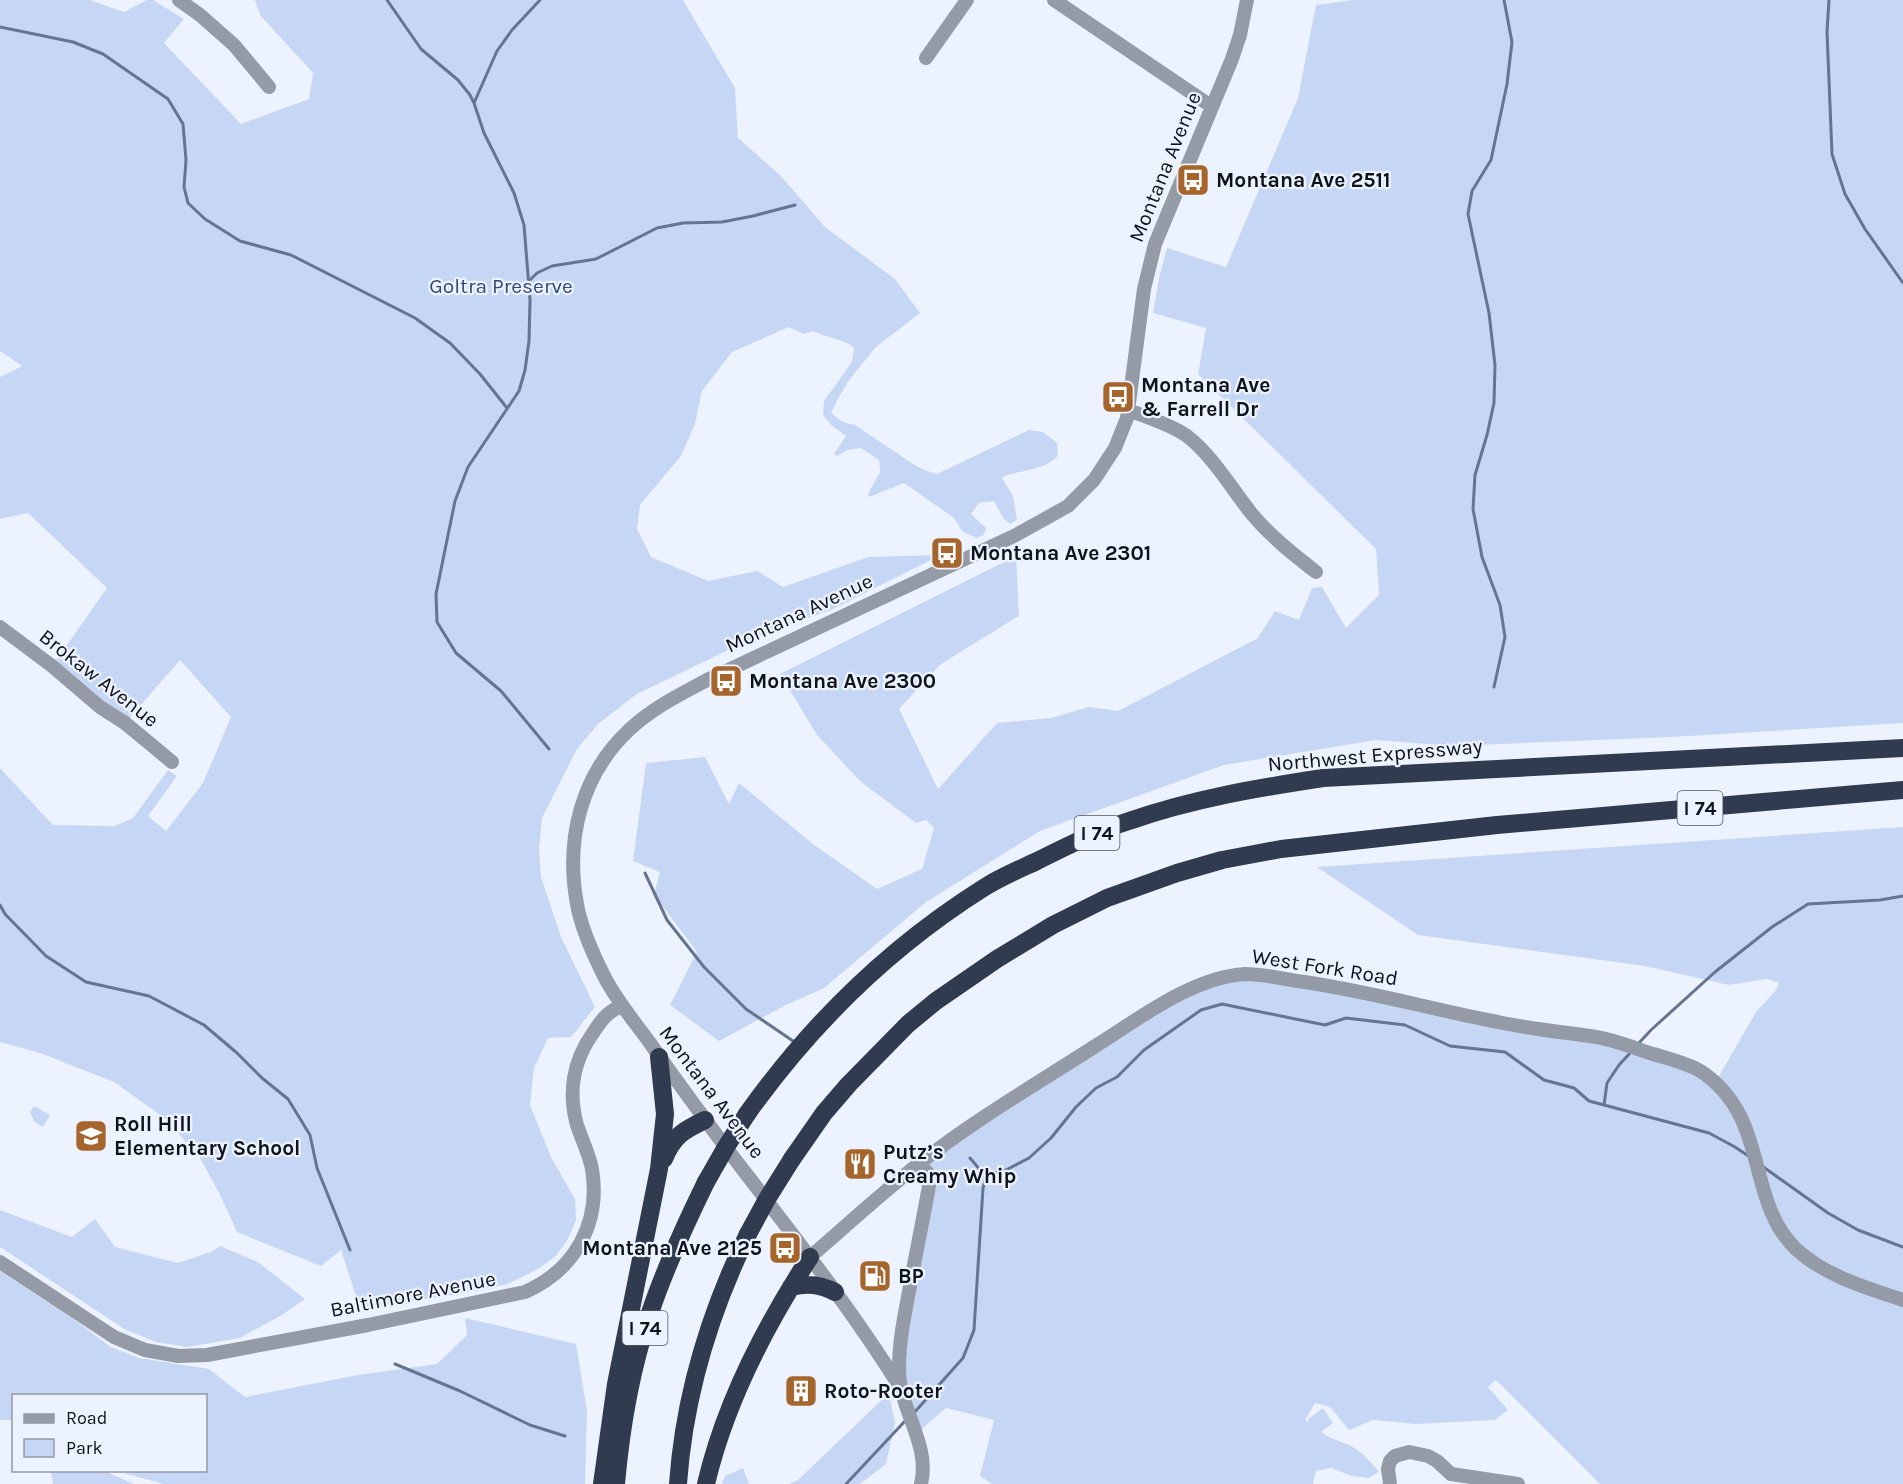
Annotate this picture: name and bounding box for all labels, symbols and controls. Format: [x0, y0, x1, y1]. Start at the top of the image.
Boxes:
street label: Montana Avenue [1124, 88, 1206, 246]
bus stop icon: Montana Ave 2511 [1175, 162, 1211, 198]
place label: Montana Ave 2511 [1216, 168, 1391, 192]
park label: Goltra Preserve [429, 274, 573, 298]
place label: Montana Ave & Farrell Dr [1141, 373, 1270, 421]
bus stop icon: Montana Ave & Farrell Dr [1100, 379, 1136, 415]
bus stop icon: Montana Ave 2301 [929, 535, 965, 571]
place label: Montana Ave 2301 [970, 541, 1151, 565]
street label: Montana Avenue [722, 568, 876, 658]
street label: Brokaw Avenue [35, 624, 163, 732]
bus stop icon: Montana Ave 2300 [708, 663, 744, 699]
place label: Montana Ave 2300 [749, 669, 936, 693]
street label: Northwest Expressway [1266, 734, 1484, 776]
road number: I 74 [1678, 791, 1722, 825]
road number: I 74 [1074, 816, 1120, 850]
street label: West Fork Road [1250, 944, 1400, 990]
street label: Montana Avenue [654, 1021, 770, 1163]
place label: Roll Hill Elementary School [114, 1112, 300, 1160]
school or university icon: Roll Hill Elementary School [73, 1118, 109, 1154]
place label: Putz’s Creamy Whip [883, 1140, 1016, 1188]
restaurant icon: Putz’s Creamy Whip [842, 1146, 878, 1182]
bus stop icon: Montana Ave 2125 [767, 1230, 803, 1266]
place label: Montana Ave 2125 [582, 1236, 762, 1260]
fuel station icon: BP [857, 1258, 893, 1294]
place label: BP [898, 1264, 924, 1288]
street label: Baltimore Avenue [328, 1266, 498, 1322]
road number: I 74 [622, 1311, 668, 1345]
building icon: Roto-Rooter [783, 1373, 819, 1409]
place label: Roto-Rooter [824, 1379, 943, 1403]
legend [12, 1394, 207, 1472]
text: Road [66, 1407, 107, 1429]
text: Park [66, 1437, 103, 1459]

